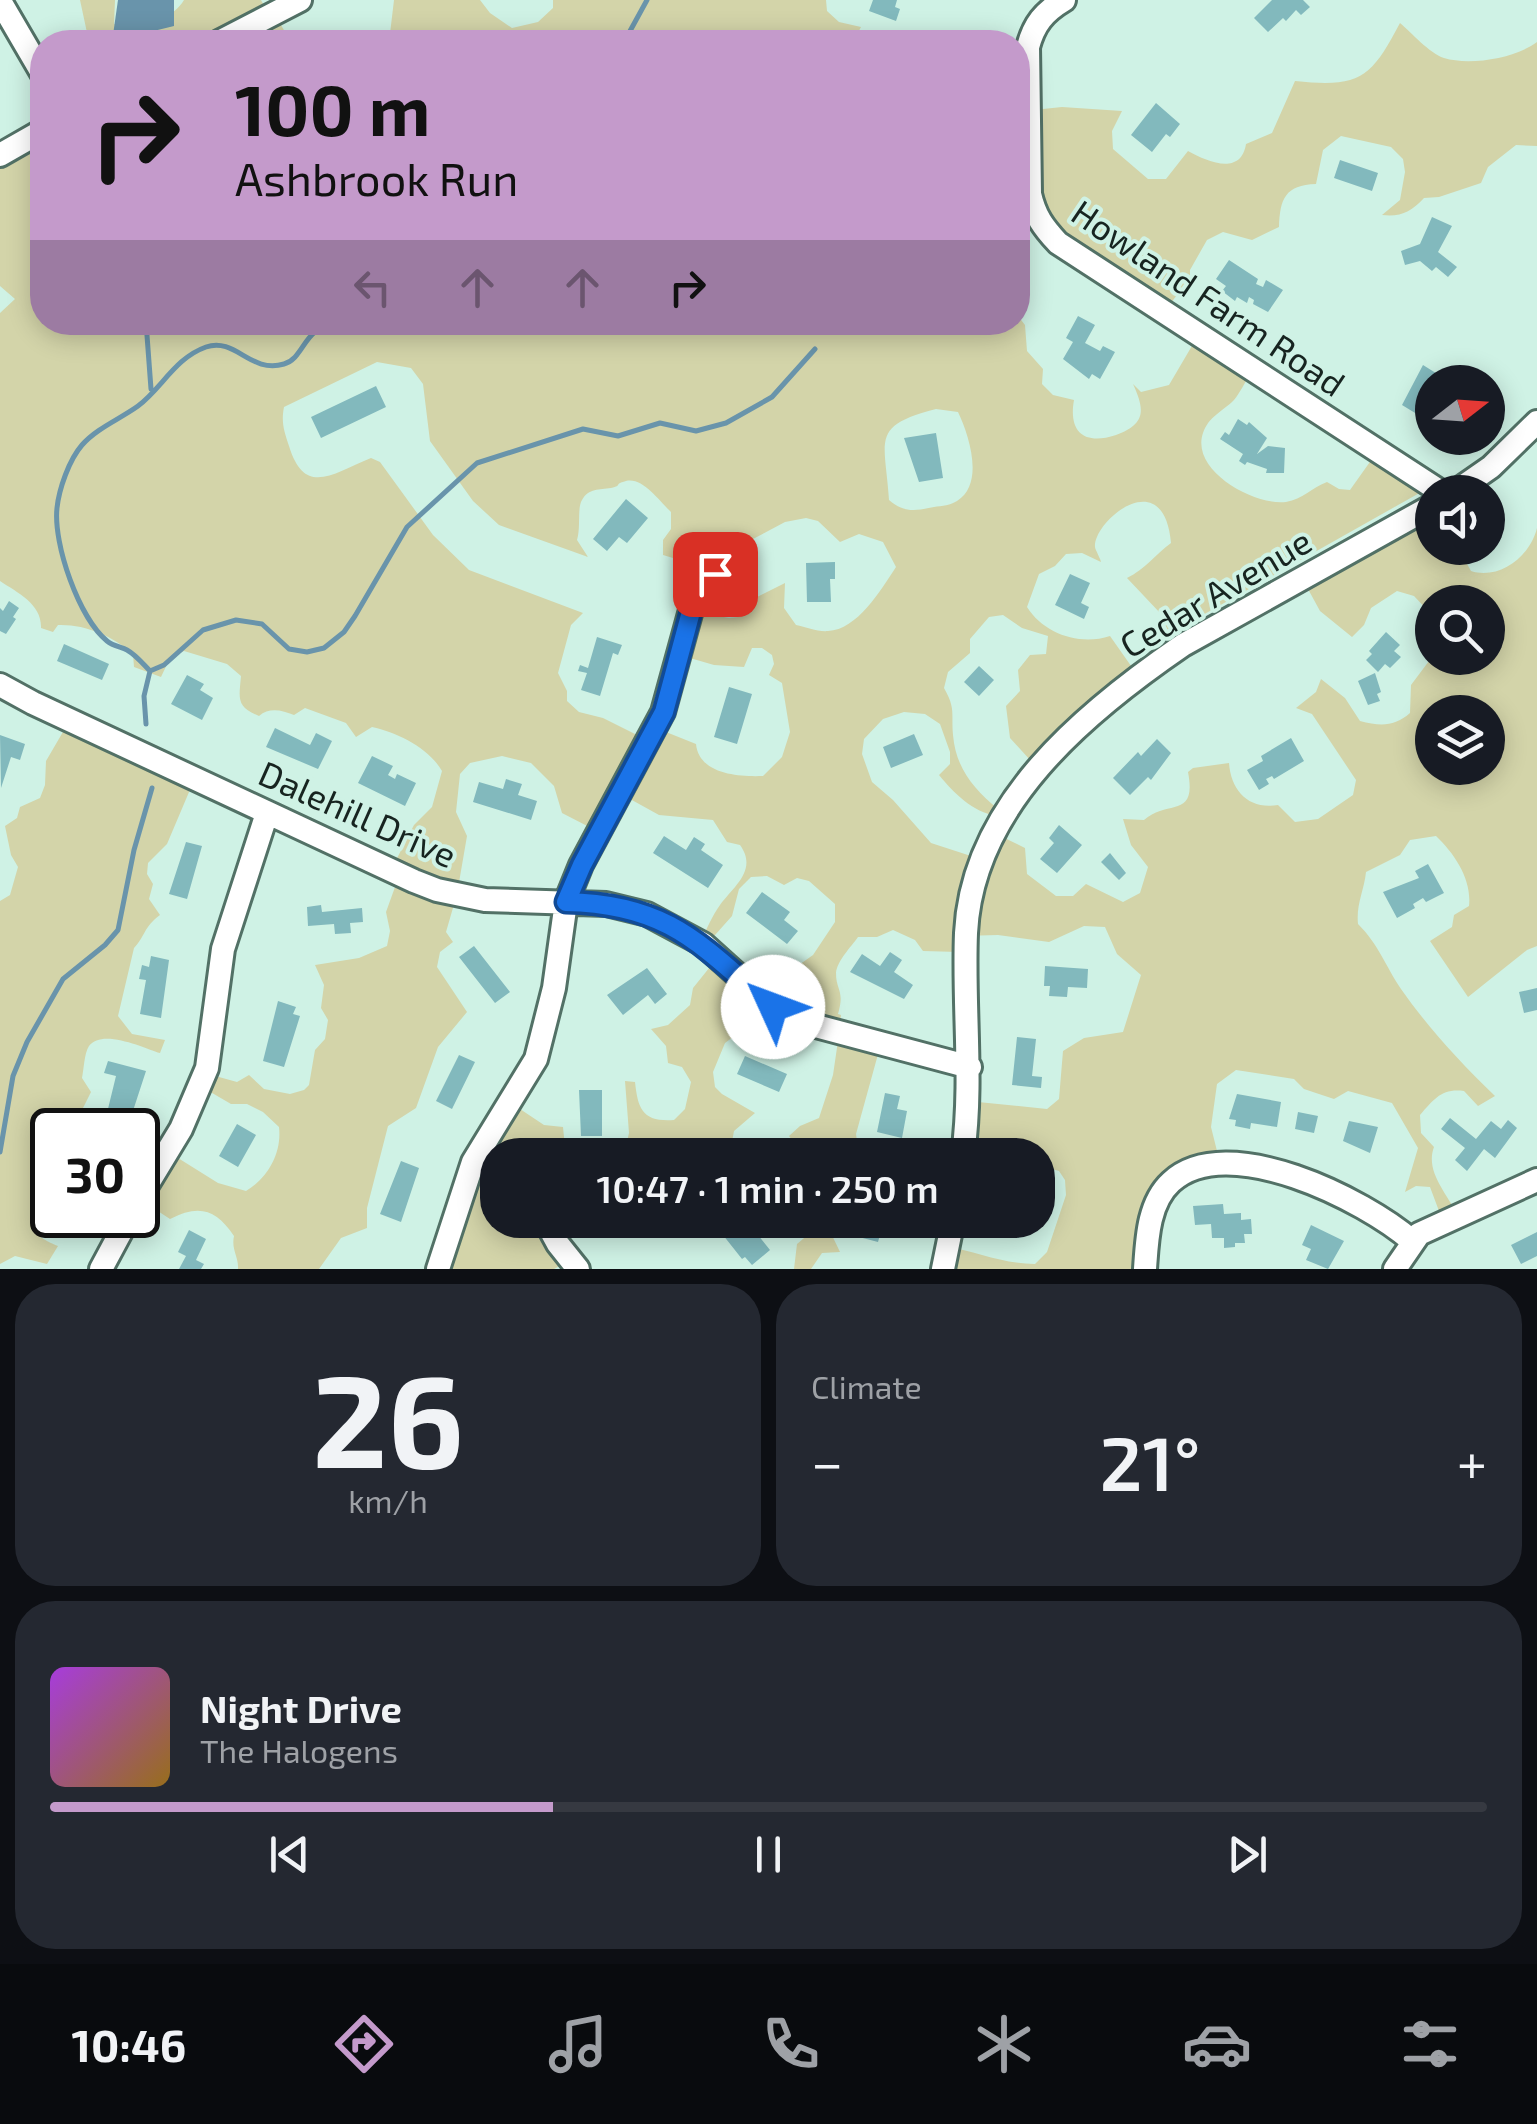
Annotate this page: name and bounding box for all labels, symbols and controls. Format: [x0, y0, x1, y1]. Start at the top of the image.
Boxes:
text: 100 m [235, 66, 430, 150]
icon: right [70, 70, 200, 200]
text: Ashbrook Run [235, 151, 518, 205]
street label: Howland Farm Road [1065, 190, 1353, 404]
icon: left [345, 260, 400, 315]
icon: ahead [450, 260, 505, 315]
icon: ahead [555, 260, 610, 315]
icon: right [660, 260, 715, 315]
north arrow [1415, 365, 1505, 455]
map controls [1415, 365, 1505, 785]
button: sound [1415, 475, 1505, 565]
street label: Cedar Avenue [1112, 518, 1318, 666]
pin [673, 532, 758, 617]
icon: arrive [688, 547, 743, 602]
button: search [1415, 585, 1505, 675]
button: layers [1415, 695, 1505, 785]
street label: Dalehill Drive [253, 751, 463, 875]
position arrow [721, 955, 825, 1059]
speed limit sign: 30 [30, 1108, 160, 1238]
text: 10:47 · 1 min · 250 m [596, 1165, 939, 1211]
text: 26 [312, 1338, 464, 1494]
text: Climate [811, 1367, 922, 1405]
text: 21° [1100, 1416, 1200, 1506]
text: − [811, 1428, 843, 1494]
text: + [1457, 1428, 1487, 1494]
text: km/h [348, 1481, 428, 1519]
text: Night Drive [200, 1685, 402, 1731]
text: The Halogens [200, 1731, 398, 1769]
icon: previous [262, 1827, 317, 1882]
icon: pause [741, 1827, 796, 1882]
icon: next [1220, 1827, 1275, 1882]
icon: directions [329, 2009, 399, 2079]
icon: music [543, 2009, 613, 2079]
icon: phone [756, 2009, 826, 2079]
icon: climate [969, 2009, 1039, 2079]
icon: car [1182, 2009, 1252, 2079]
icon: filters [1395, 2009, 1465, 2079]
text: 10:46 [72, 2017, 186, 2071]

